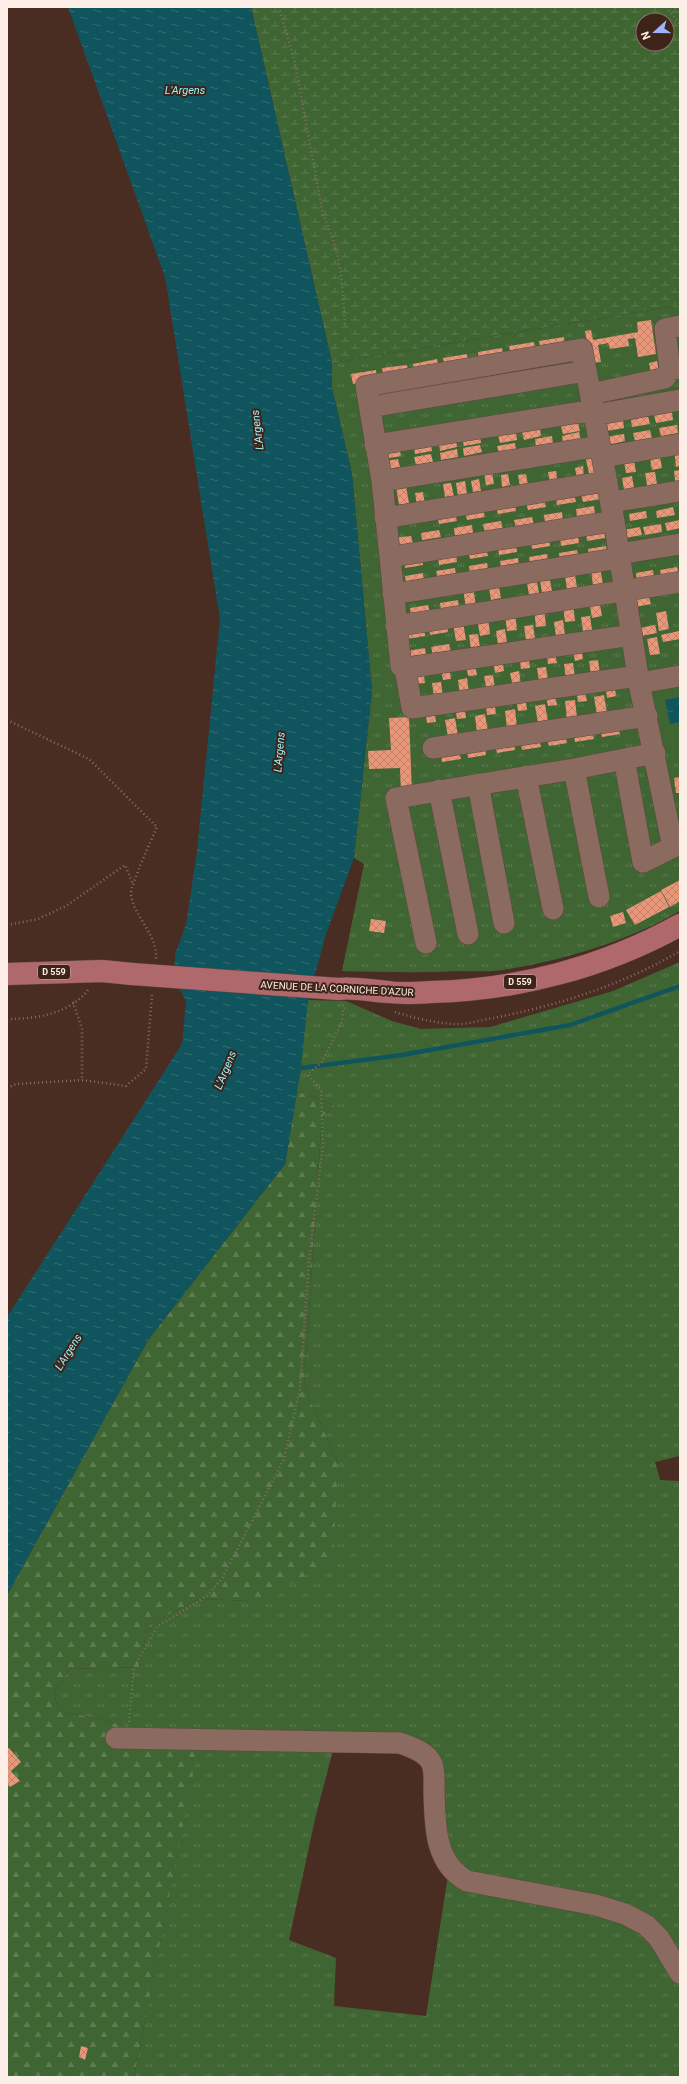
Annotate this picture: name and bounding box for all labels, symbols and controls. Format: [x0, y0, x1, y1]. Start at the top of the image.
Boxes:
north arrow [635, 12, 675, 52]
text: N [639, 29, 654, 41]
water label: L'Argens [165, 84, 206, 97]
water label: L'Argens [249, 409, 266, 451]
water label: L'Argens [271, 731, 288, 773]
road number: D 559 [38, 965, 70, 979]
road number: D 559 [504, 975, 536, 989]
street label: AVENUE DE LA CORNICHE D'AZUR [260, 979, 414, 998]
water label: L'Argens [212, 1049, 239, 1091]
water label: L'Argens [52, 1331, 85, 1373]

